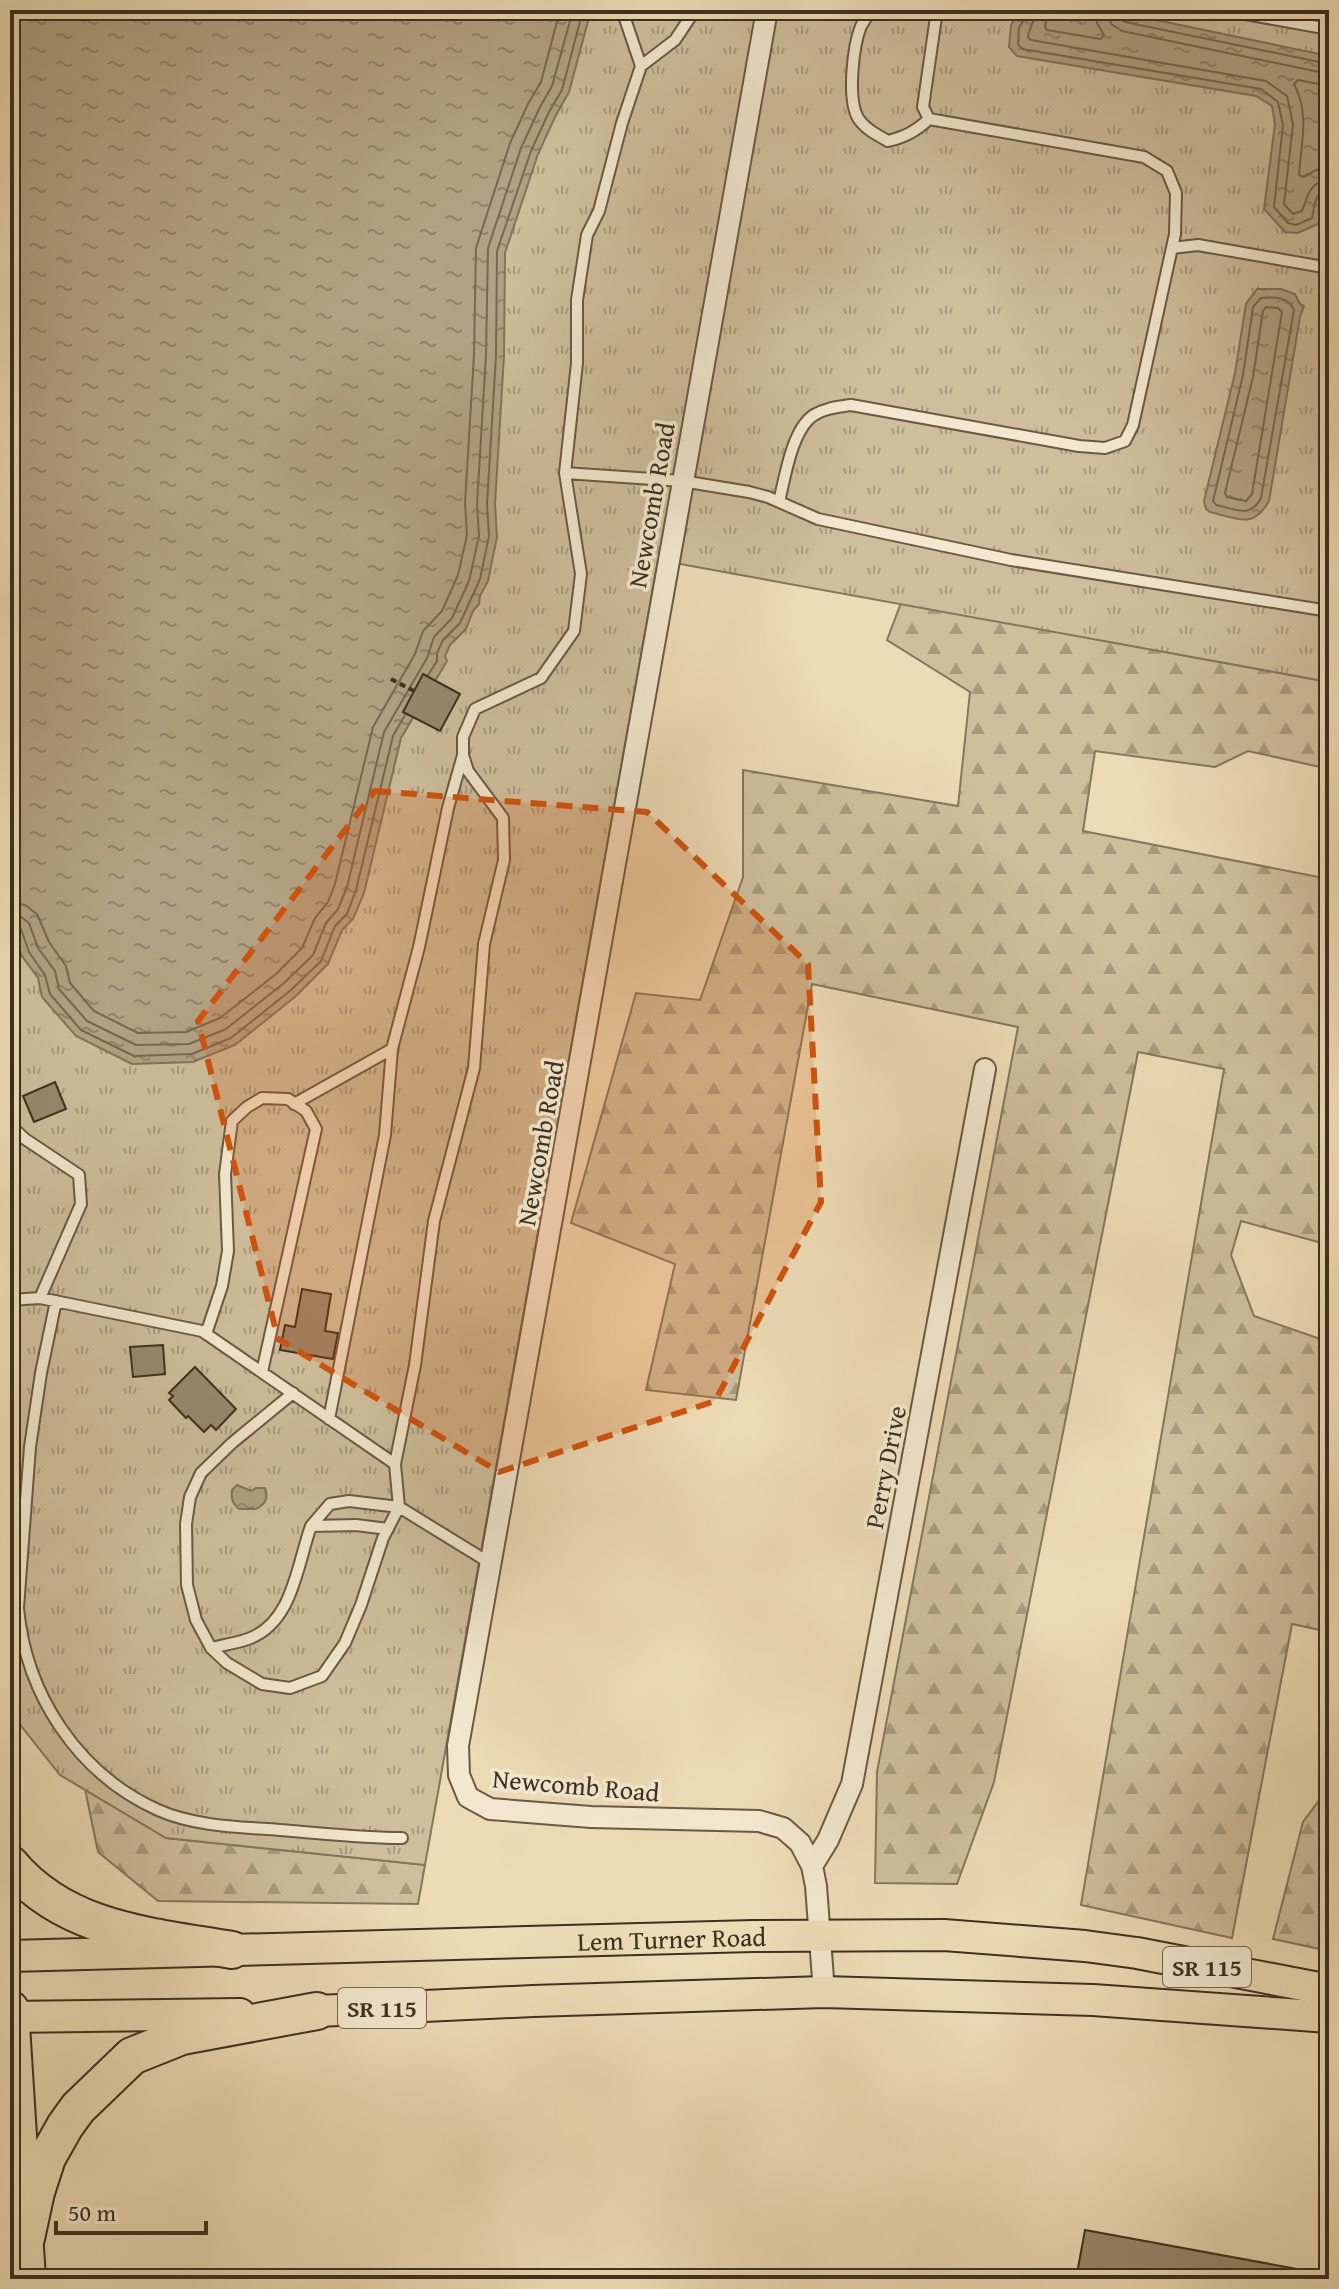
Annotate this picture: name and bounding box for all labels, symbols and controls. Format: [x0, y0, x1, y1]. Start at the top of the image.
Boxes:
street label: Newcomb Road [617, 419, 685, 591]
street label: Newcomb Road [506, 1057, 574, 1229]
street label: Perry Drive [854, 1402, 916, 1532]
street label: Newcomb Road [491, 1758, 661, 1812]
street label: Lem Turner Road [577, 1916, 766, 1960]
road number: SR 115 [1163, 1947, 1251, 1987]
road number: SR 115 [338, 1988, 426, 2028]
scale bar [56, 2185, 206, 2235]
text: 50 m [68, 2195, 116, 2230]

